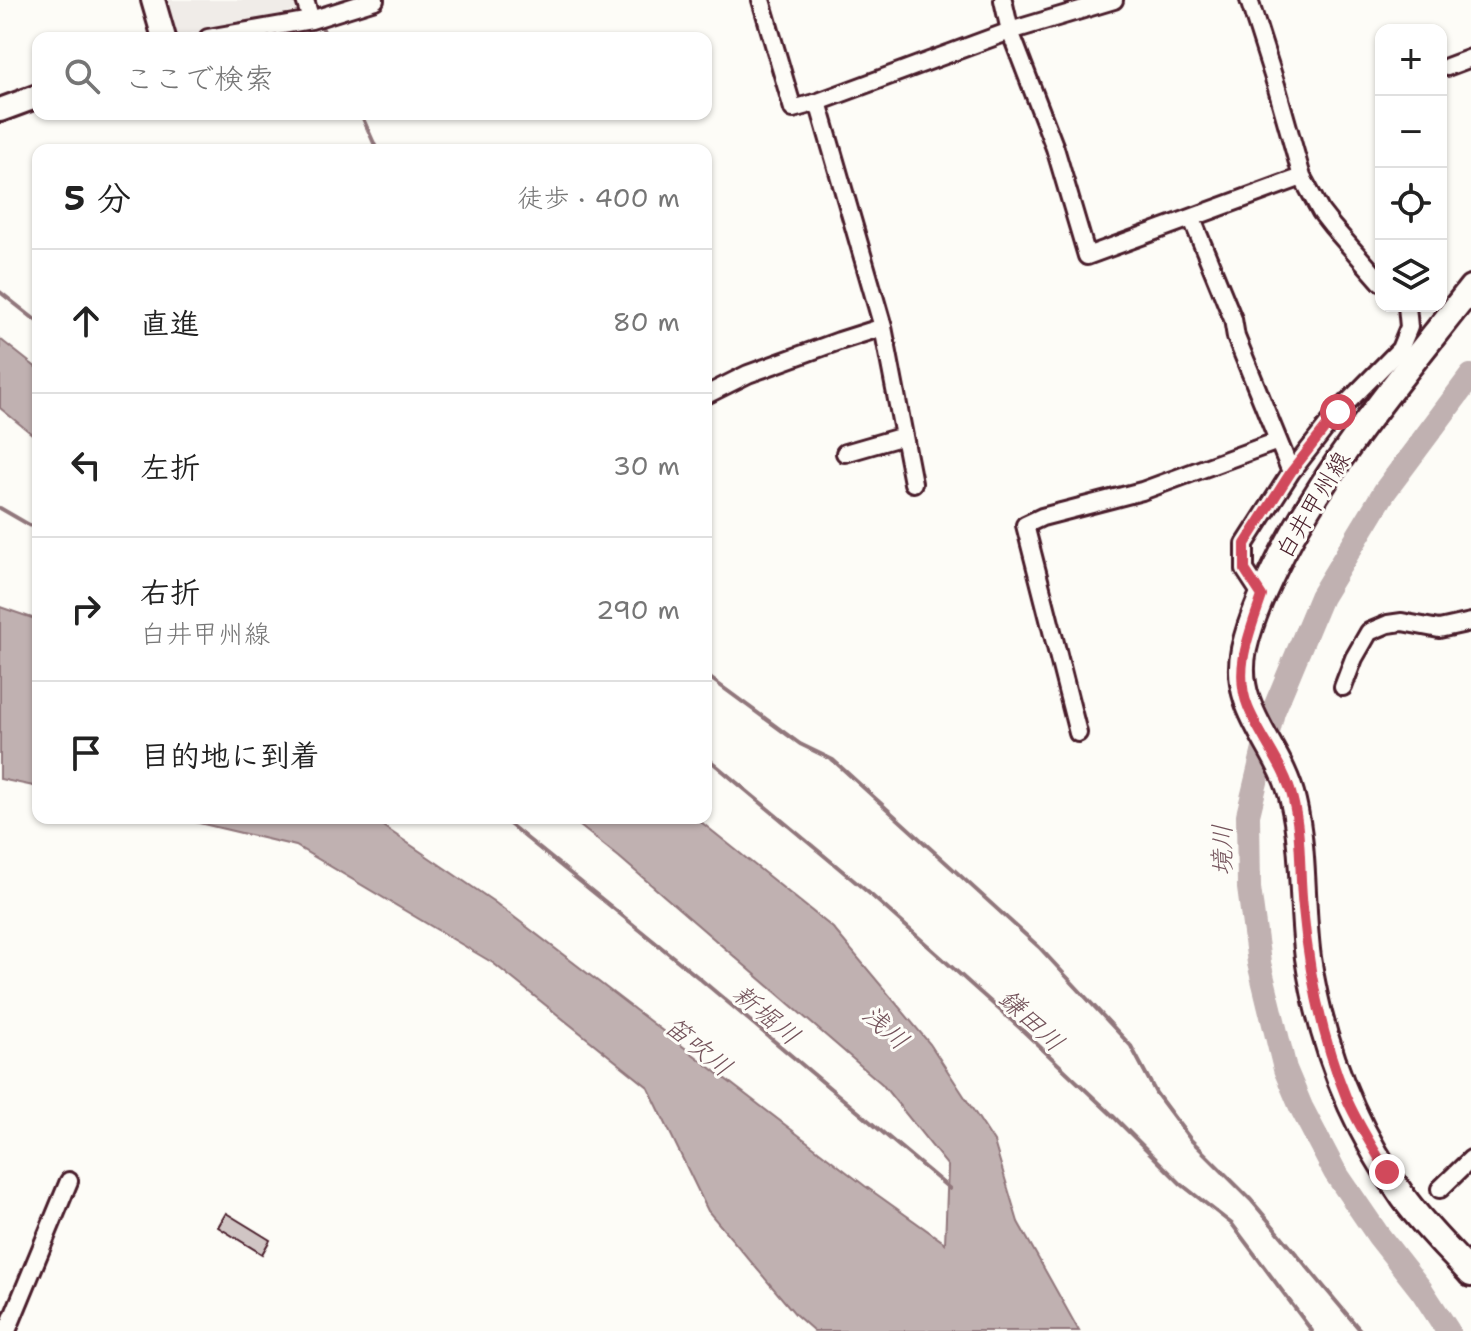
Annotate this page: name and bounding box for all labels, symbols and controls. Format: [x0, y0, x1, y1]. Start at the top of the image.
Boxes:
map controls [1375, 24, 1447, 312]
button: + [1375, 24, 1447, 96]
search box [32, 32, 712, 120]
icon: search [60, 54, 104, 98]
text: ここで検索 [124, 58, 274, 99]
button: − [1375, 96, 1447, 168]
button: locate [1375, 168, 1447, 240]
text: 5 分 [64, 175, 131, 221]
text: 徒歩 · 400 m [517, 180, 680, 215]
button: layers [1375, 240, 1447, 312]
icon: ahead [64, 299, 108, 343]
text: 直進 [140, 303, 200, 344]
text: 80 m [613, 304, 680, 339]
route start [1320, 394, 1356, 430]
icon: left [64, 443, 108, 487]
street label: 白井甲州線 [1268, 445, 1358, 565]
text: 左折 [140, 447, 200, 488]
text: 30 m [613, 448, 680, 483]
text: 右折 [140, 572, 200, 613]
icon: right [64, 587, 108, 631]
text: 290 m [596, 592, 680, 627]
text: 白井甲州線 [140, 616, 270, 651]
icon: arrive [64, 731, 108, 775]
text: 目的地に到着 [140, 735, 320, 776]
water label: 境川 [1204, 824, 1239, 876]
water label: 新堀川 [726, 976, 808, 1052]
water label: 鎌田川 [992, 981, 1072, 1059]
water label: 浅川 [855, 997, 917, 1057]
water label: 笛吹川 [658, 1008, 740, 1084]
route end [1369, 1154, 1405, 1190]

